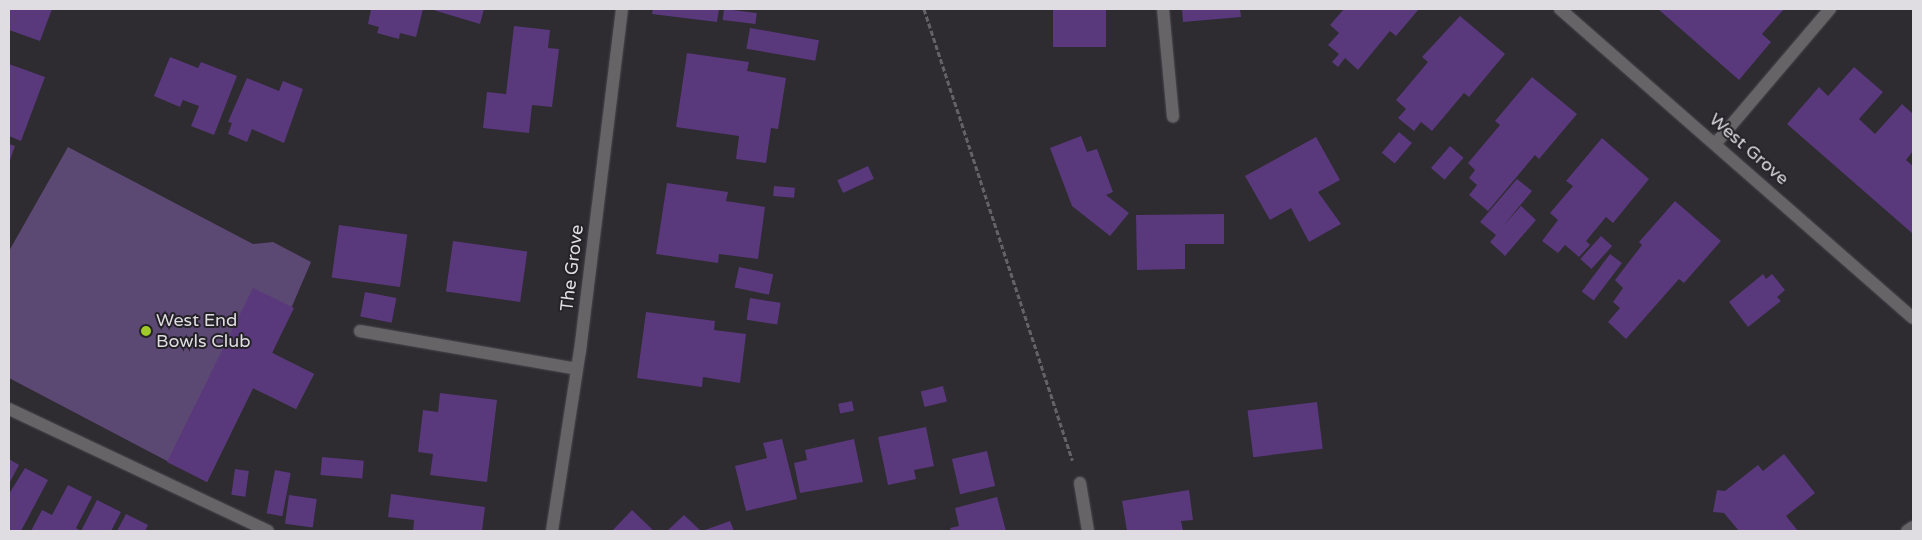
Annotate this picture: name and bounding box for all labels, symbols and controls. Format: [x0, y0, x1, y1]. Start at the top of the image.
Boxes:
street label: West Grove [1705, 109, 1793, 189]
street label: The Grove [556, 223, 588, 313]
place label: West End Bowls Club [156, 310, 251, 352]
marker: West End Bowls Club [140, 325, 152, 337]

